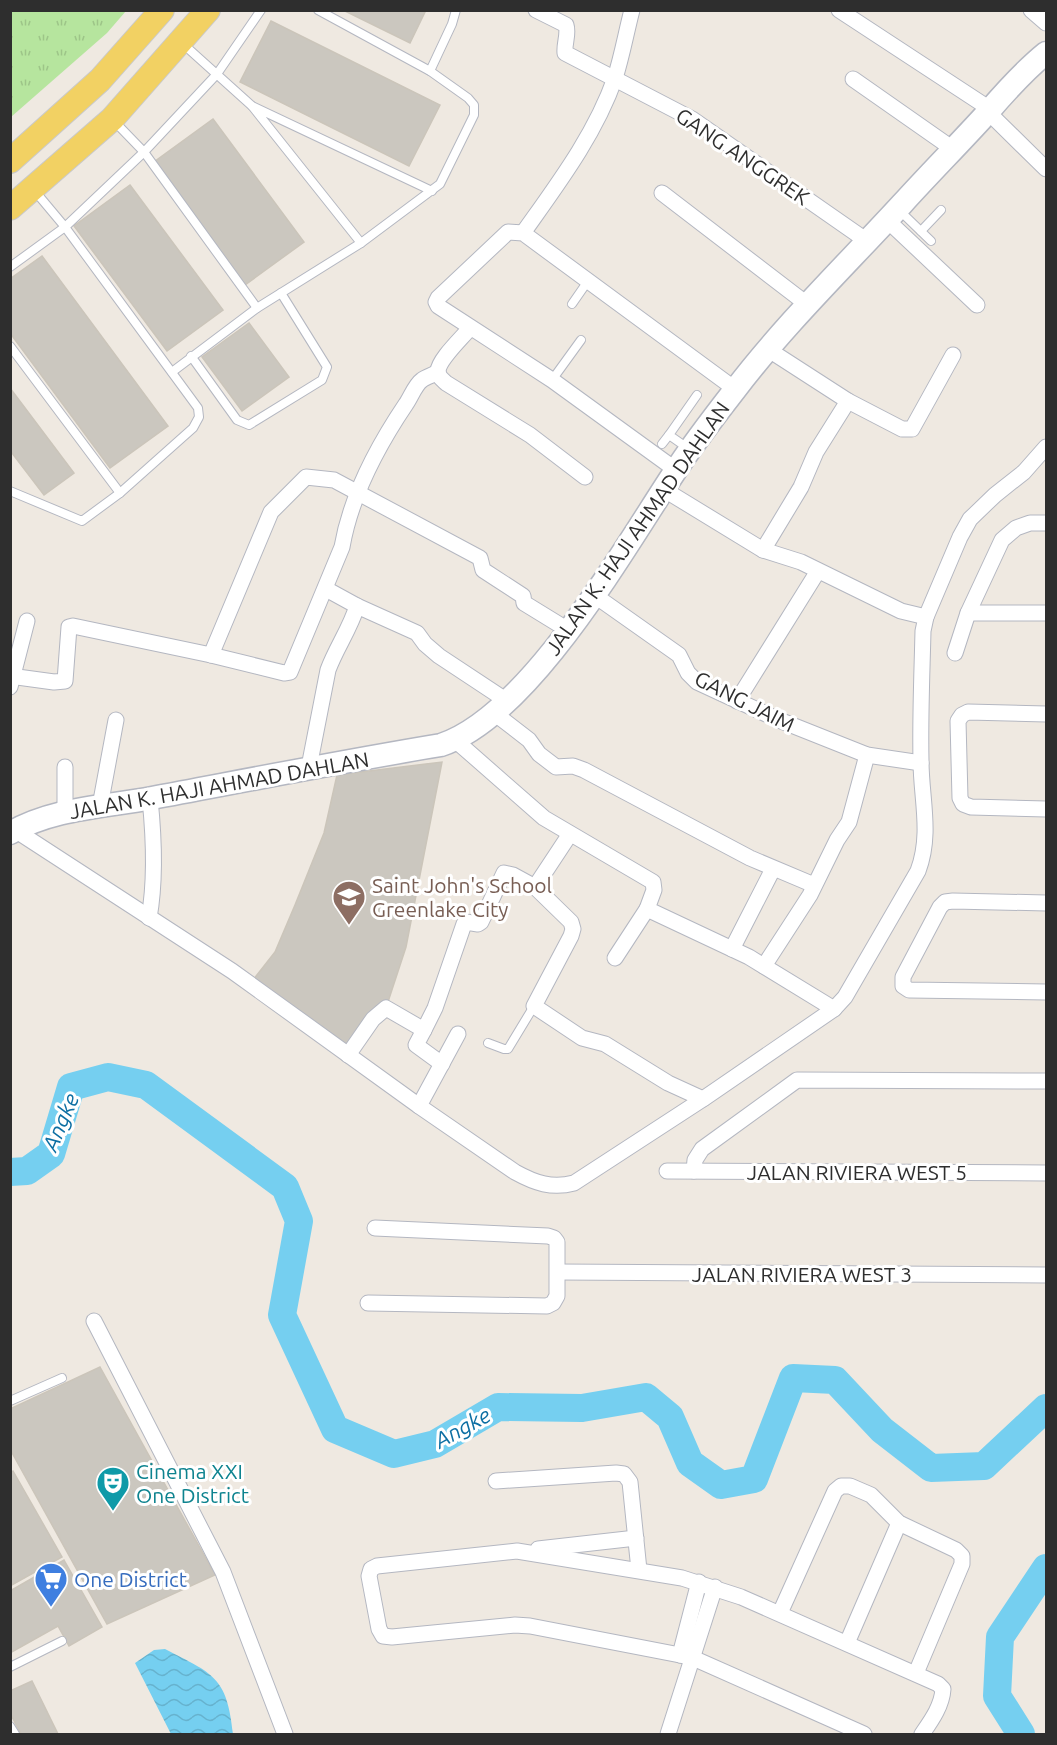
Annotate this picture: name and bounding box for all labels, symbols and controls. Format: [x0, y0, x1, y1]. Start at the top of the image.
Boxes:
street label: GANG ANGGREK [672, 103, 814, 210]
street label: JALAN K. HAJI AHMAD DAHLAN [540, 397, 734, 659]
street label: GANG JAIM [691, 666, 799, 736]
street label: JALAN K. HAJI AHMAD DAHLAN [67, 747, 371, 823]
place label: Saint John's School Greenlake City [372, 873, 552, 921]
school or university icon: Saint John's School Greenlake City [331, 879, 367, 926]
water label: Angke [36, 1089, 83, 1156]
street label: JALAN RIVIERA WEST 5 [747, 1160, 967, 1184]
street label: JALAN RIVIERA WEST 3 [692, 1262, 912, 1286]
water label: Angke [429, 1401, 494, 1453]
place label: Cinema XXI One District [136, 1459, 249, 1507]
theatre icon: Cinema XXI One District [95, 1465, 131, 1512]
supermarket icon: One District [33, 1561, 69, 1608]
place label: One District [74, 1567, 187, 1591]

